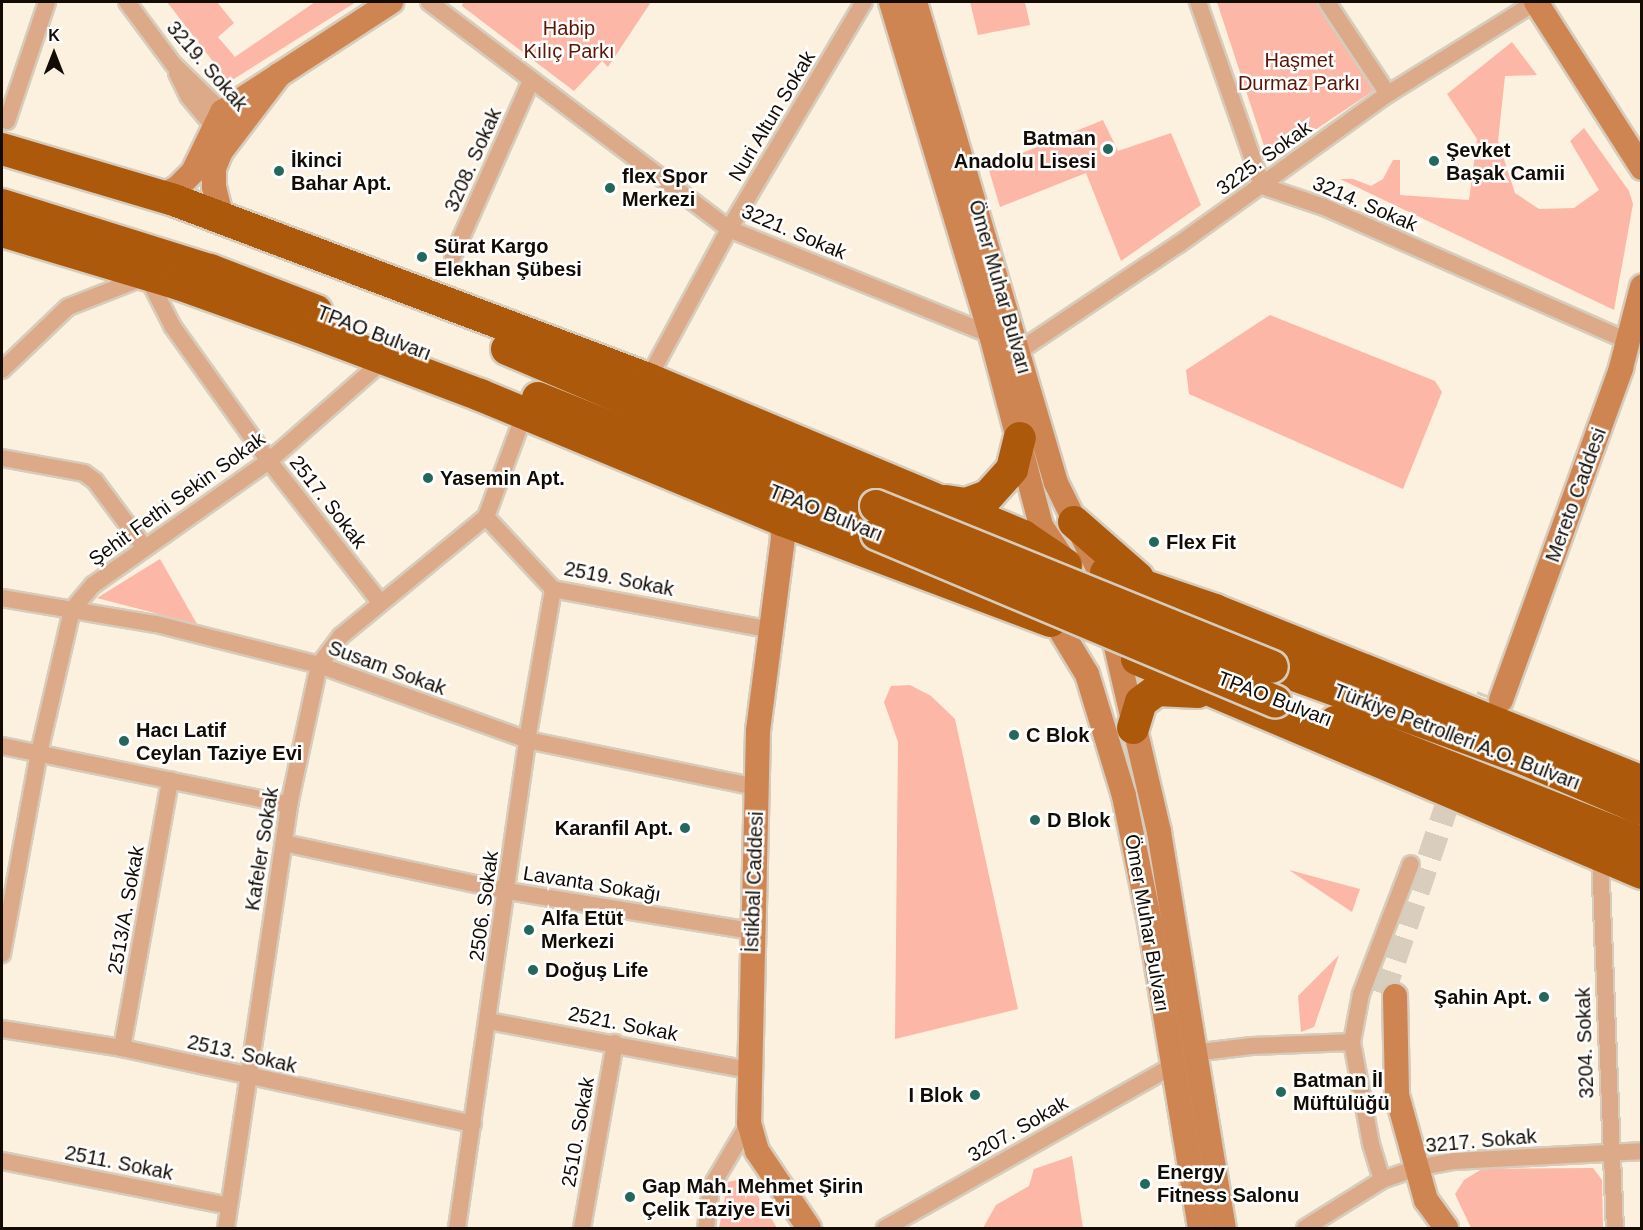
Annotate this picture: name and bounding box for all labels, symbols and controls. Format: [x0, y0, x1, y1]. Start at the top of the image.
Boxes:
street label: 3219. Sokak [161, 16, 253, 116]
park label: Habip Kılıç Parkı [523, 16, 615, 63]
north arrow [24, 24, 84, 84]
text: K [48, 27, 60, 44]
street label: Nuri Altun Sokak [723, 46, 821, 186]
park label: Haşmet Durmaz Parkı [1238, 49, 1360, 96]
street label: 3208. Sokak [439, 104, 507, 216]
street label: 3225. Sokak [1212, 116, 1316, 200]
place label: Batman Anadolu Lisesi [954, 126, 1096, 173]
place label: Şevket Başak Camii [1446, 138, 1565, 185]
marker: Batman Anadolu Lisesi [1101, 142, 1115, 156]
place label: İkinci Bahar Apt. [291, 148, 392, 195]
marker: Şevket Başak Camii [1427, 154, 1441, 168]
marker: İkinci Bahar Apt. [272, 164, 286, 178]
place label: flex Spor Merkezi [622, 164, 708, 211]
street label: 3214. Sokak [1309, 171, 1421, 237]
marker: flex Spor Merkezi [603, 181, 617, 195]
street label: Ömer Muhar Bulvarı [964, 197, 1036, 377]
street label: 3221. Sokak [738, 199, 850, 265]
place label: Sürat Kargo Elekhan Şübesi [434, 234, 582, 281]
marker: Sürat Kargo Elekhan Şübesi [415, 250, 429, 264]
street label: TPAO Bulvarı [313, 300, 435, 366]
street label: Mereto Caddesi [1541, 425, 1611, 565]
street label: Şehit Fethi Sekin Sokak [84, 427, 270, 571]
street label: 2517. Sokak [284, 451, 372, 553]
place label: Yasemin Apt. [440, 466, 566, 490]
marker: Yasemin Apt. [421, 471, 435, 485]
street label: TPAO Bulvarı [766, 479, 886, 547]
place label: Flex Fit [1166, 530, 1236, 554]
marker: Flex Fit [1147, 535, 1161, 549]
street label: 2519. Sokak [562, 557, 676, 601]
street label: Susam Sokak [325, 636, 449, 700]
street label: TPAO Bulvarı [1214, 666, 1336, 732]
street label: Türkiye Petrolleri A.O. Bulvarı [1330, 679, 1584, 795]
place label: Hacı Latif Ceylan Taziye Evi [136, 718, 302, 765]
place label: C Blok [1026, 723, 1089, 747]
marker: C Blok [1007, 728, 1021, 742]
marker: Hacı Latif Ceylan Taziye Evi [117, 734, 131, 748]
street label: Kafeler Sokak [240, 786, 284, 912]
place label: D Blok [1047, 808, 1110, 832]
street label: İstikbal Caddesi [740, 811, 768, 953]
marker: D Blok [1028, 813, 1042, 827]
place label: Karanfil Apt. [554, 816, 673, 840]
marker: Karanfil Apt. [678, 821, 692, 835]
street label: Ömer Muhar Bulvarı [1120, 832, 1174, 1014]
street label: 2513/A. Sokak [103, 844, 149, 976]
street label: 2506. Sokak [464, 849, 504, 963]
street label: Lavanta Sokağı [521, 861, 663, 907]
place label: Alfa Etüt Merkezi [541, 906, 623, 953]
marker: Alfa Etüt Merkezi [522, 923, 536, 937]
place label: Doğuş Life [545, 958, 648, 982]
marker: Doğuş Life [526, 963, 540, 977]
place label: Şahin Apt. [1433, 985, 1532, 1009]
street label: 3204. Sokak [1571, 987, 1599, 1099]
marker: Şahin Apt. [1537, 990, 1551, 1004]
street label: 2521. Sokak [566, 1002, 680, 1046]
street label: 2513. Sokak [185, 1030, 299, 1078]
place label: Batman İl Müftülüğü [1293, 1068, 1390, 1115]
street label: 2510. Sokak [557, 1075, 599, 1189]
place label: I Blok [909, 1083, 963, 1107]
marker: Batman İl Müftülüğü [1274, 1085, 1288, 1099]
marker: I Blok [968, 1088, 982, 1102]
street label: 3207. Sokak [964, 1091, 1072, 1167]
street label: 3217. Sokak [1425, 1124, 1537, 1158]
street label: 2511. Sokak [63, 1141, 175, 1185]
place label: Energy Fitness Salonu [1157, 1160, 1299, 1207]
place label: Gap Mah. Mehmet Şirin Çelik Taziye Evi [642, 1174, 863, 1221]
marker: Energy Fitness Salonu [1138, 1177, 1152, 1191]
marker: Gap Mah. Mehmet Şirin Çelik Taziye Evi [623, 1190, 637, 1204]

